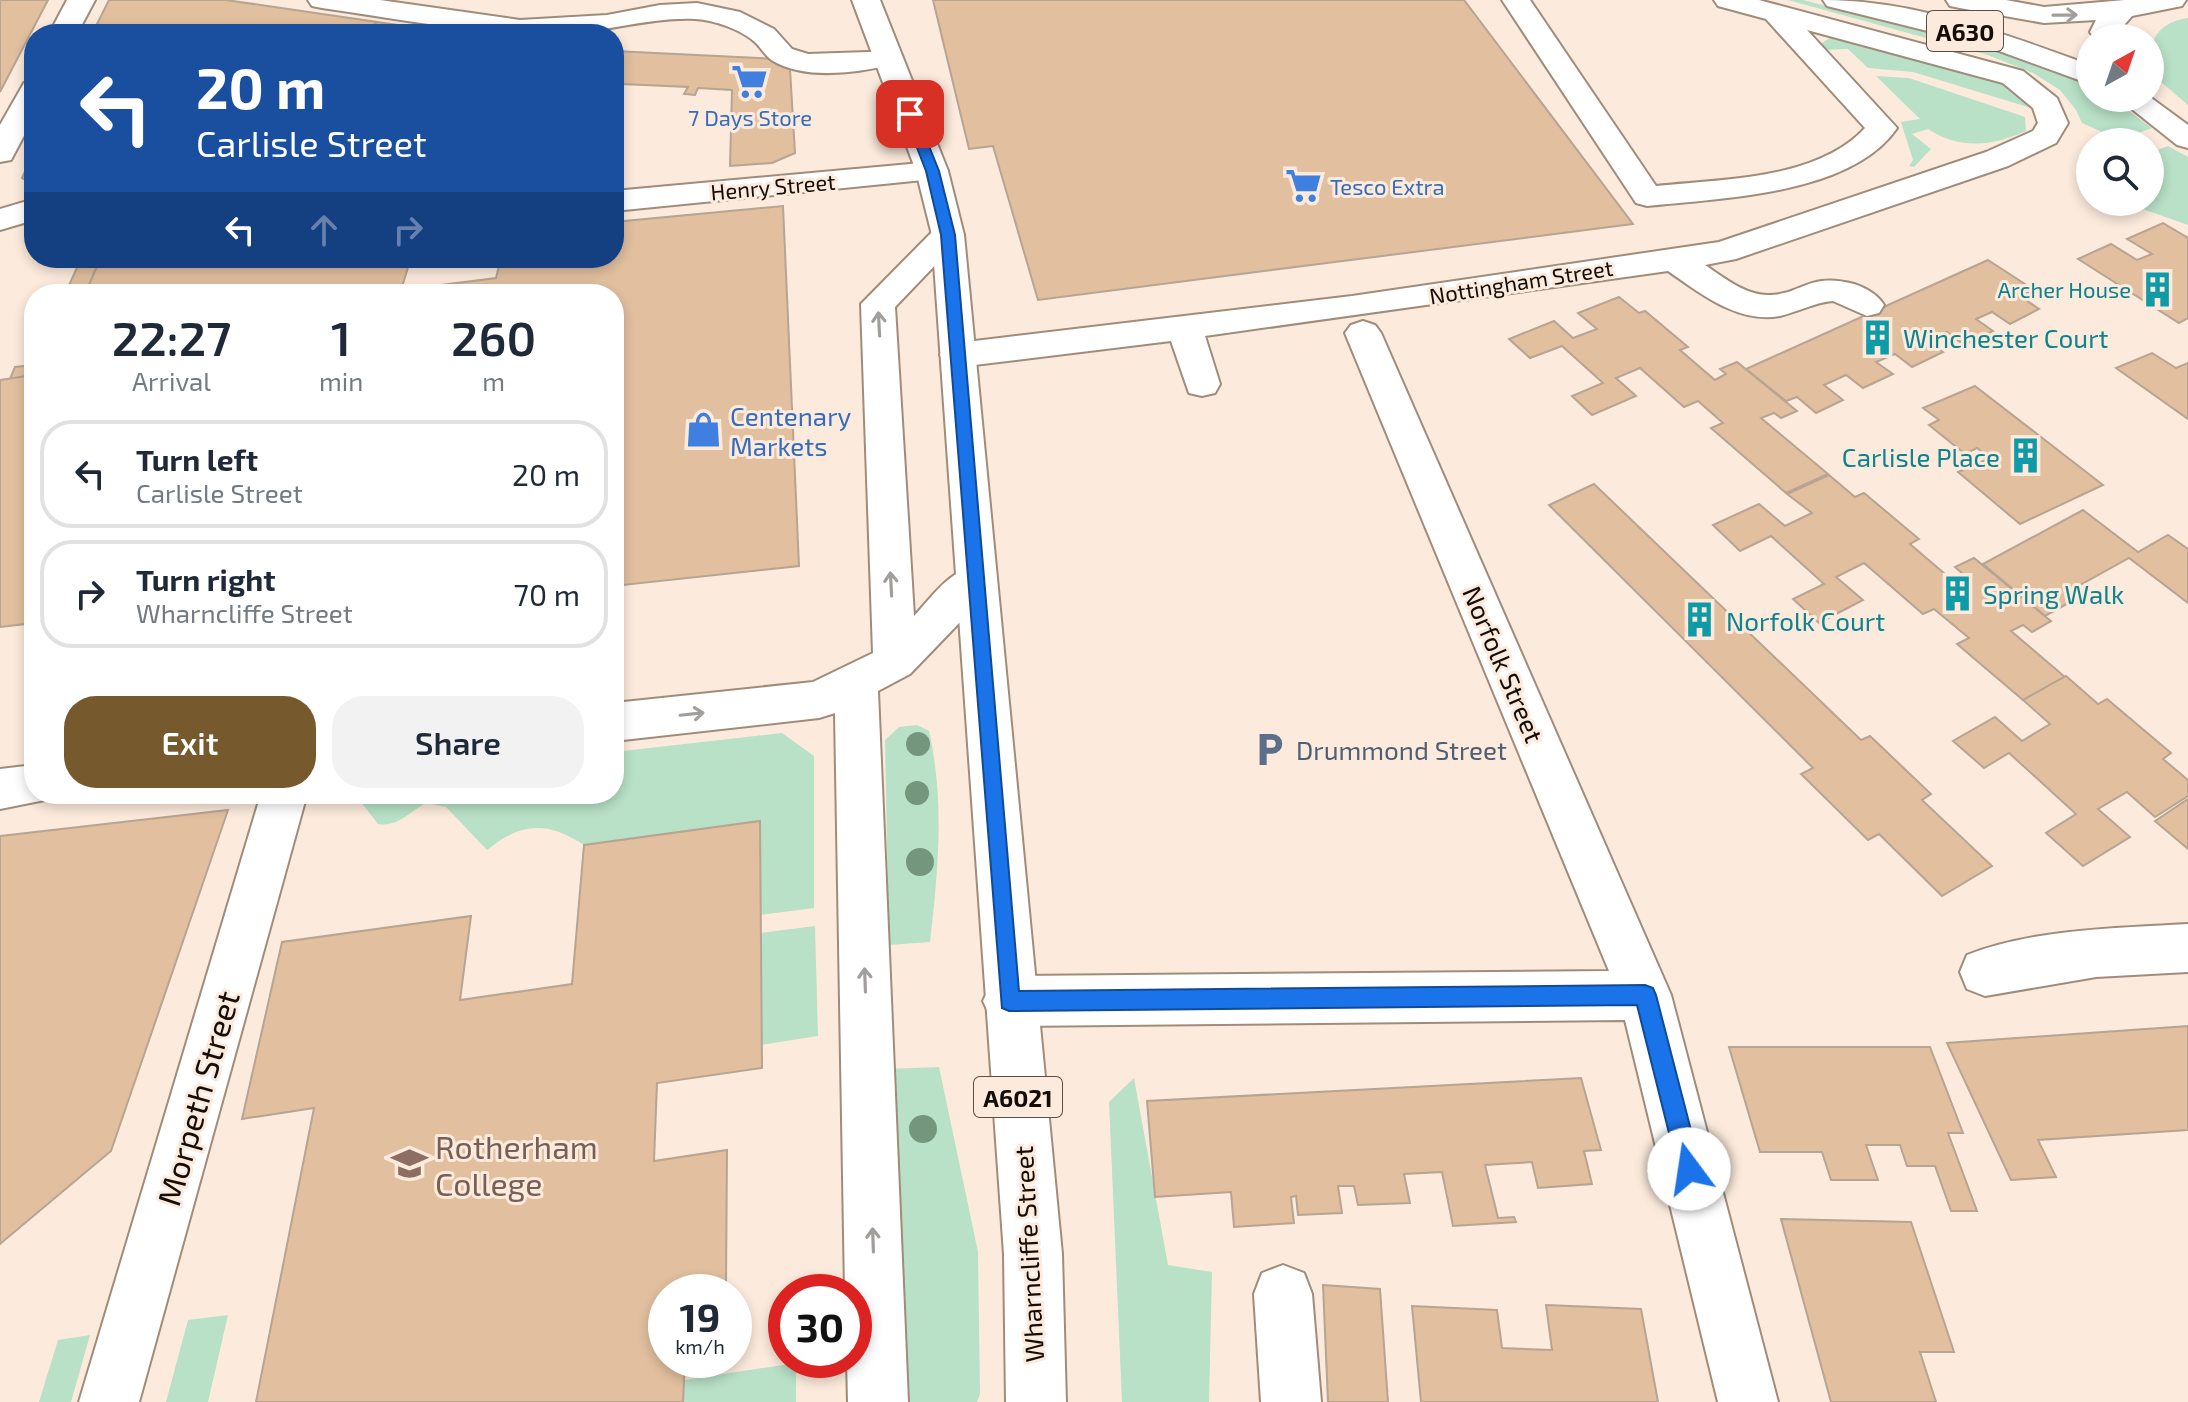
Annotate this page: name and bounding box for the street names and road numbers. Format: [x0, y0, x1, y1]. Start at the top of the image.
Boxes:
road number: A630 [1927, 11, 2003, 51]
street label: Henry Street [709, 168, 837, 204]
street label: Nottingham Street [1427, 254, 1615, 308]
street label: Norfolk Street [1457, 581, 1551, 747]
street label: Morpeth Street [148, 986, 246, 1210]
road number: A6021 [974, 1077, 1062, 1117]
street label: Wharncliffe Street [1007, 1145, 1049, 1363]

